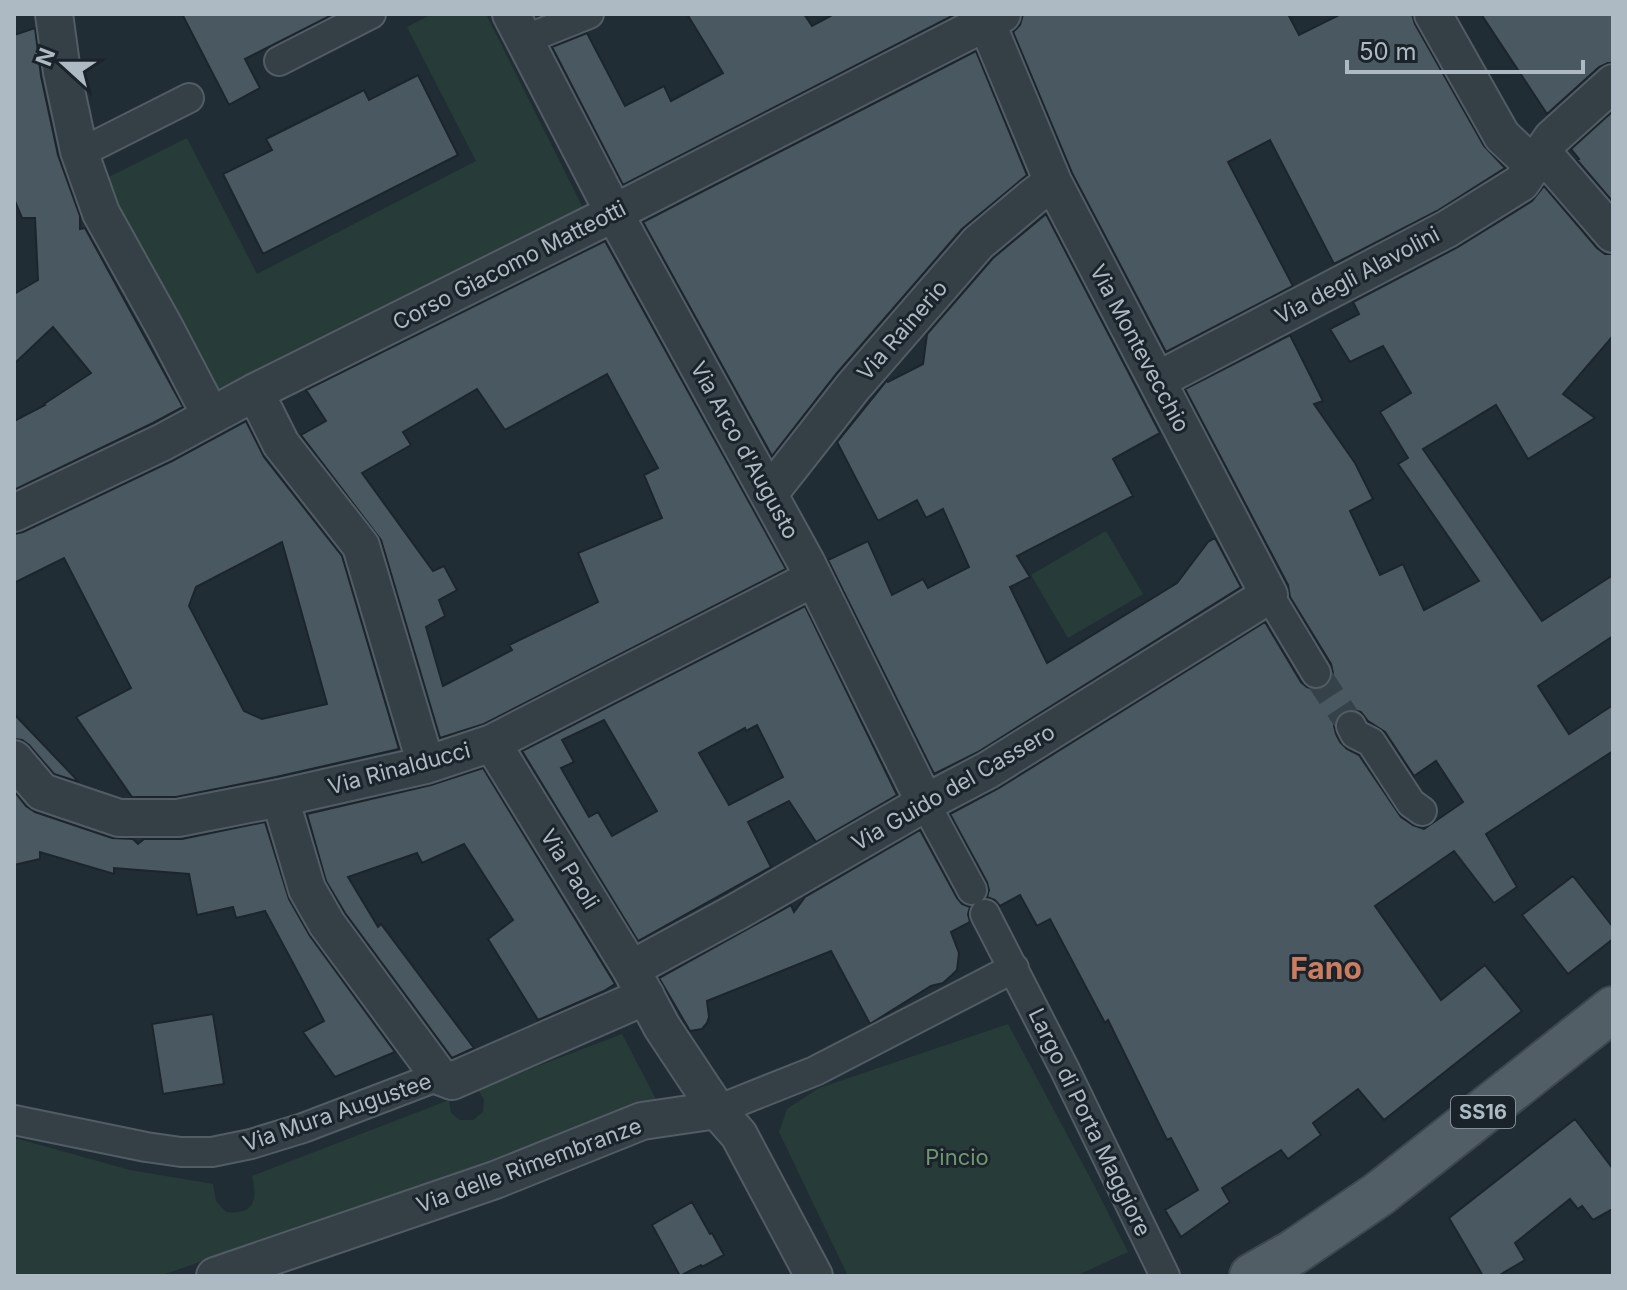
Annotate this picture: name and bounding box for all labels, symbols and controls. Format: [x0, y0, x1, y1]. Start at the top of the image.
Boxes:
north arrow [24, 24, 104, 104]
scale bar [1347, 24, 1583, 74]
text: 50 m [1359, 37, 1417, 66]
text: N [30, 44, 60, 69]
street label: Corso Giacomo Matteotti [388, 195, 630, 335]
street label: Via degli Alavolini [1270, 221, 1444, 329]
street label: Via Montevecchio [1085, 260, 1195, 436]
street label: Via Rainerio [852, 275, 952, 385]
street label: Via Arco d'Augusto [685, 357, 805, 543]
street label: Via Guido del Cassero [847, 718, 1059, 856]
street label: Via Rinalducci [325, 737, 473, 799]
street label: Via Paoli [535, 824, 605, 914]
district label: Fano [1290, 950, 1362, 986]
street label: Largo di Porta Maggiore [1023, 1004, 1157, 1240]
street label: Via Mura Augustee [239, 1068, 435, 1156]
road number: SS16 [1451, 1096, 1515, 1128]
street label: Via delle Rimembranze [413, 1112, 645, 1218]
park label: Pincio [925, 1144, 989, 1170]

